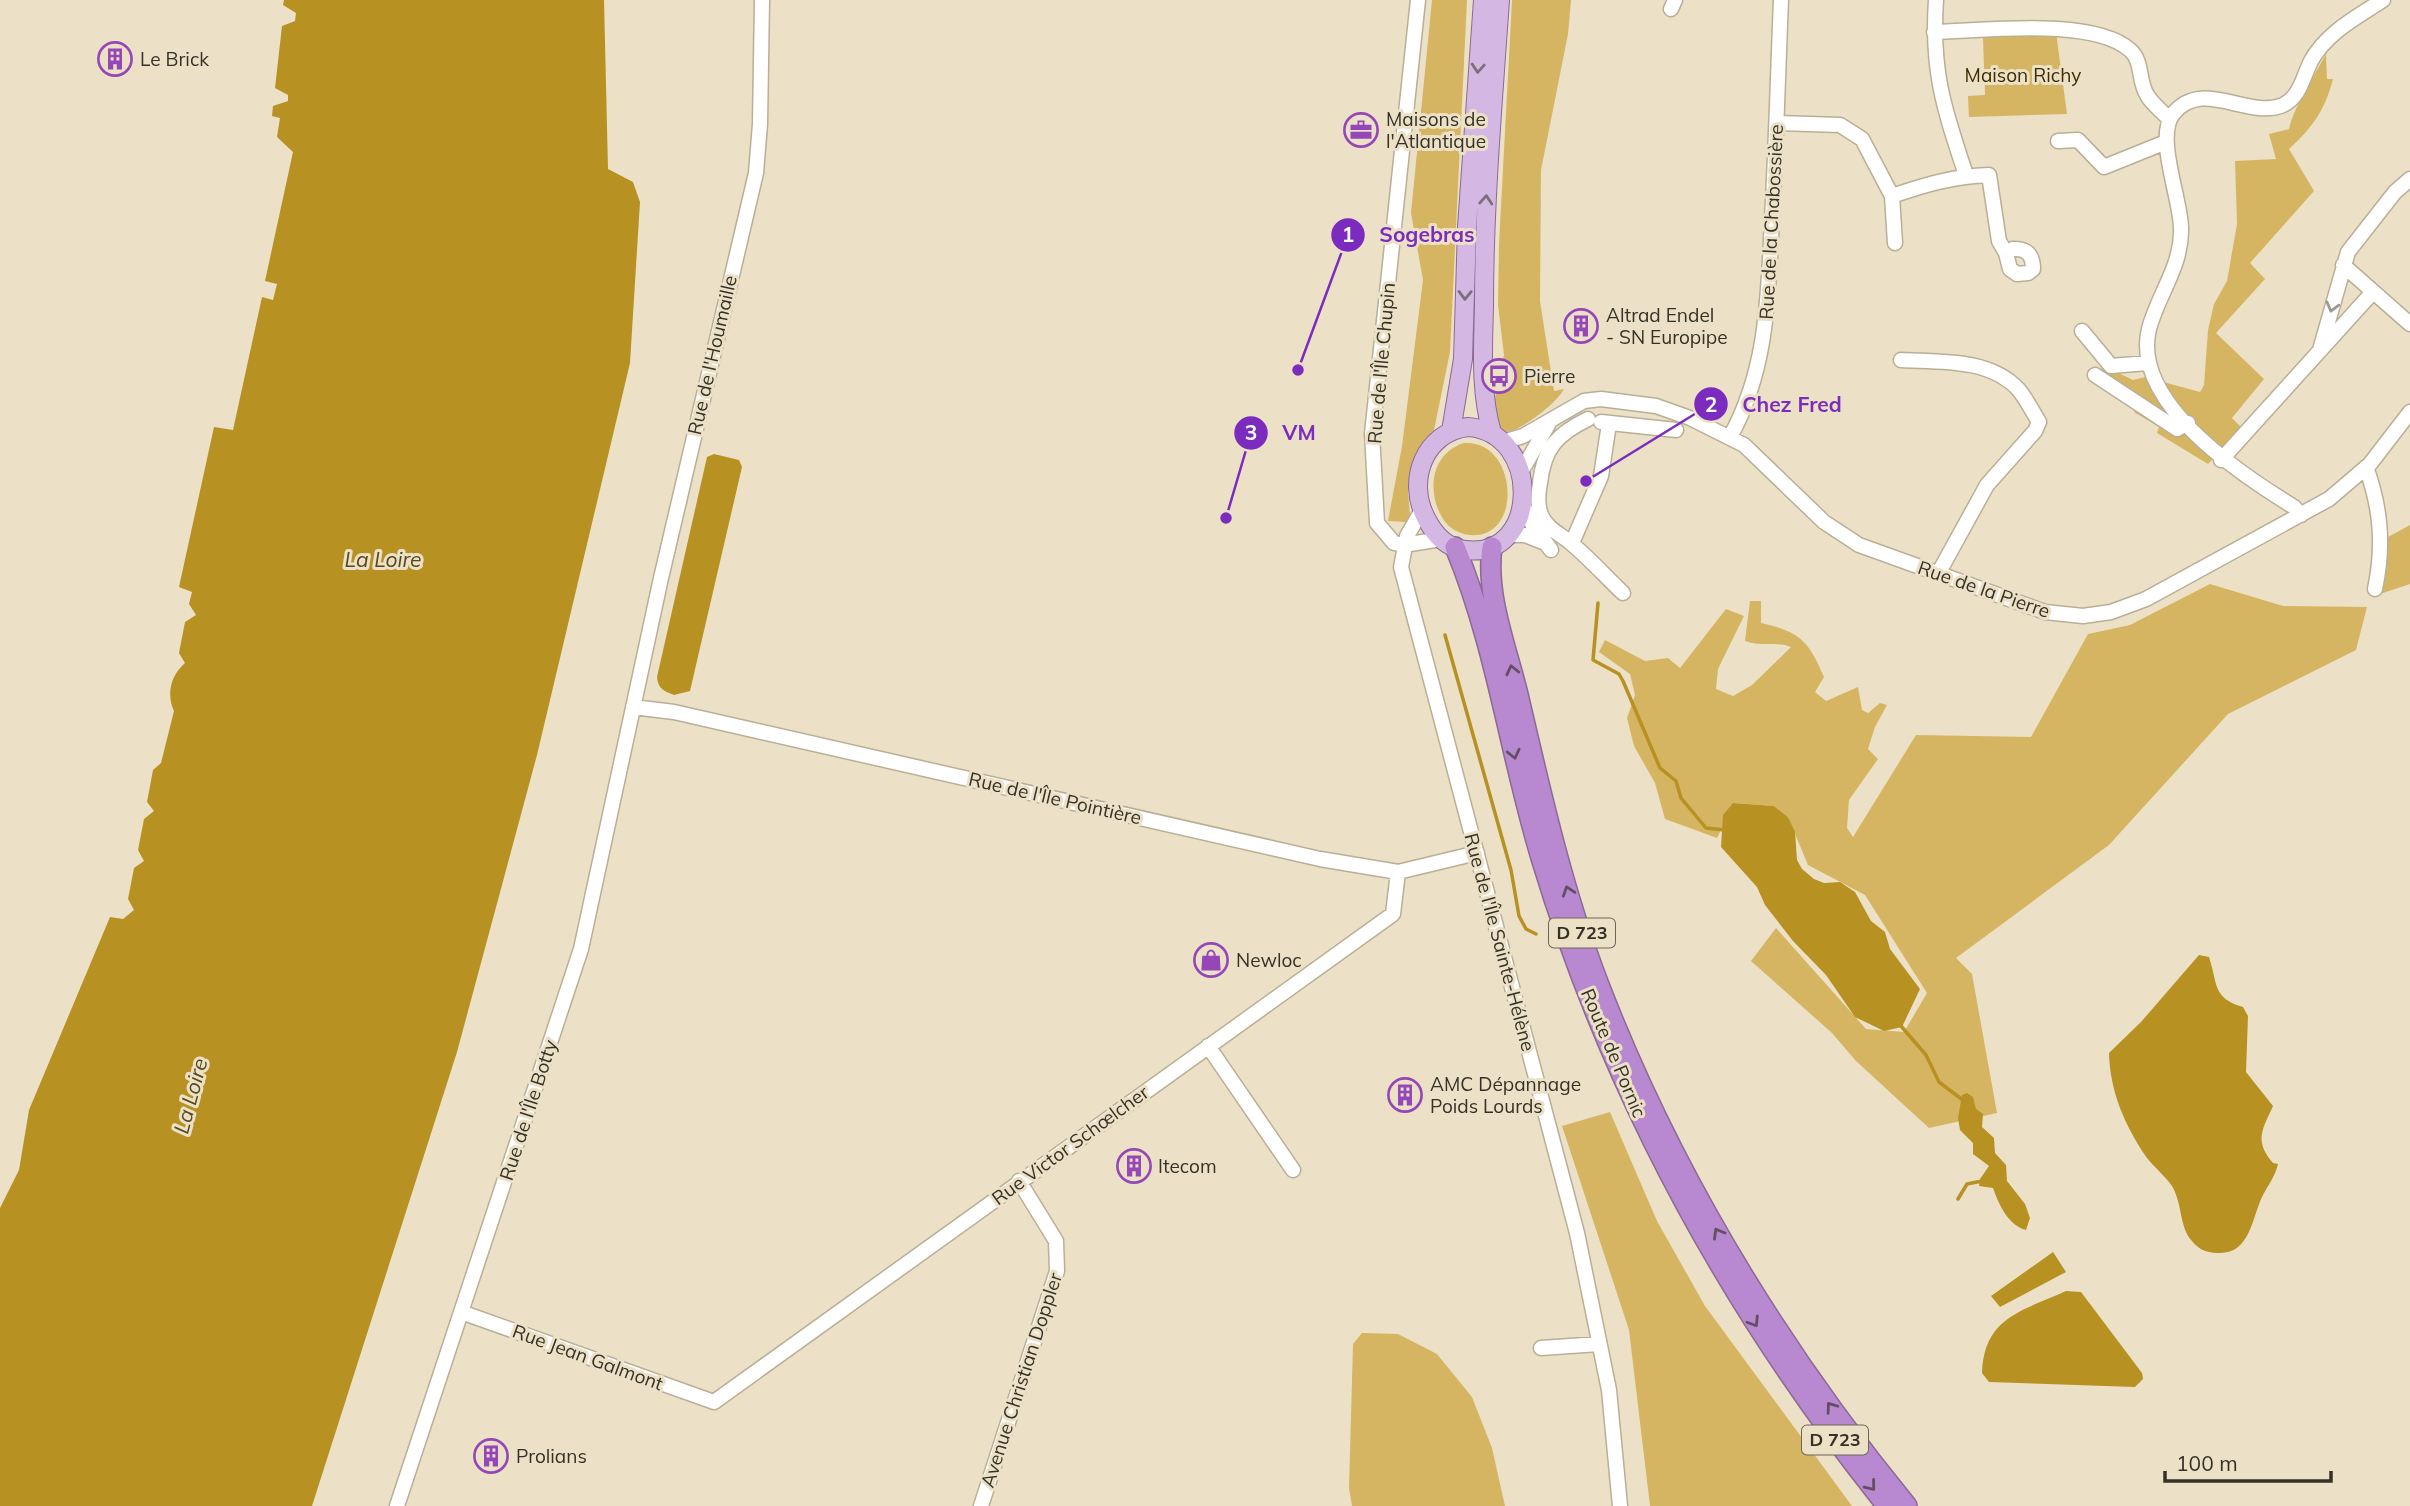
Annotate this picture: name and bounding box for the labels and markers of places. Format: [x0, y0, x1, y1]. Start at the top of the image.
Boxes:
building icon: Le Brick [96, 40, 134, 78]
place label: Le Brick [140, 47, 209, 71]
place label: Maisons de l'Atlantique [1386, 107, 1486, 153]
office icon: Maisons de l'Atlantique [1342, 111, 1380, 149]
callout: Sogebras [1331, 214, 1489, 256]
place label: Altrad Endel - SN Europipe [1606, 303, 1728, 349]
building icon: Altrad Endel - SN Europipe [1562, 307, 1600, 345]
bus stop icon: Pierre [1480, 357, 1518, 395]
place label: Pierre [1524, 364, 1575, 388]
callout: Chez Fred [1693, 383, 1856, 425]
callout: VM [1234, 412, 1330, 454]
shop icon: Newloc [1192, 941, 1230, 979]
place label: Newloc [1236, 948, 1302, 972]
place label: AMC Dépannage Poids Lourds [1430, 1072, 1581, 1118]
building icon: AMC Dépannage Poids Lourds [1386, 1076, 1424, 1114]
building icon: Itecom [1115, 1147, 1153, 1185]
place label: Itecom [1158, 1154, 1217, 1178]
building icon: Prolians [472, 1437, 510, 1475]
place label: Prolians [516, 1444, 587, 1468]

